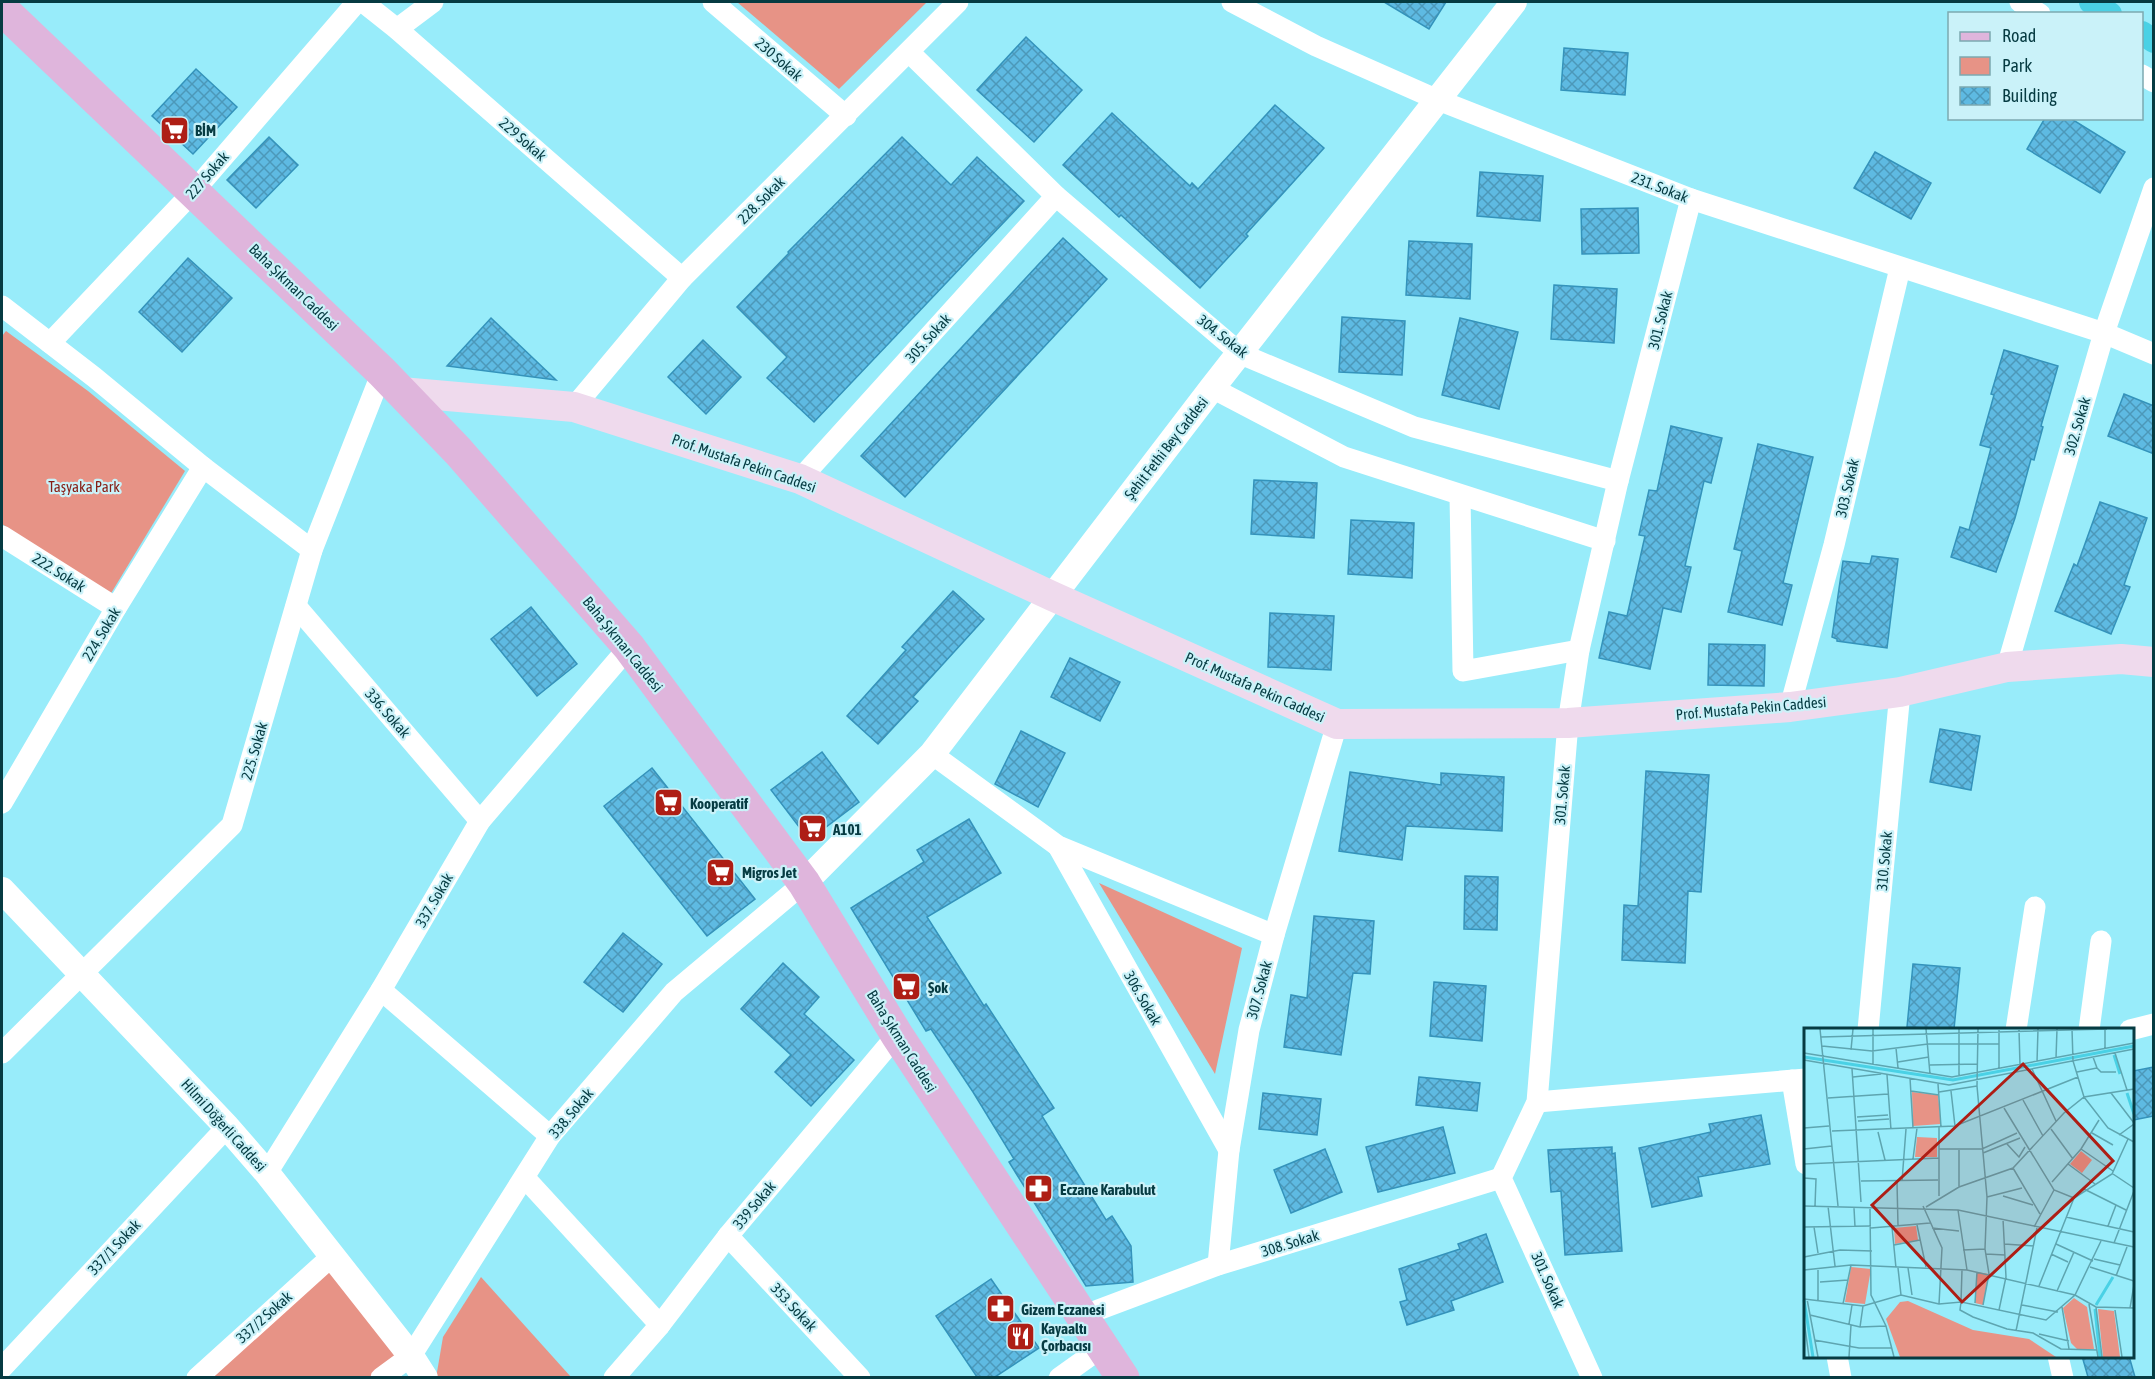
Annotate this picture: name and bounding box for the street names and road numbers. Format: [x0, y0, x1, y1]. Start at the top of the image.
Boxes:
street label: 230 Sokak [752, 34, 806, 84]
street label: 229 Sokak [496, 114, 550, 164]
street label: 227 Sokak [182, 148, 232, 202]
street label: 231. Sokak [1629, 168, 1691, 206]
street label: 228. Sokak [734, 173, 788, 227]
street label: Baha Şıkman Caddesi [246, 240, 342, 334]
street label: 301. Sokak [1645, 289, 1676, 351]
street label: 305. Sokak [902, 310, 954, 366]
street label: 304. Sokak [1194, 311, 1252, 361]
street label: Şehit Fethi Bey Caddesi [1121, 393, 1211, 503]
street label: 302. Sokak [2061, 395, 2093, 457]
street label: Prof. Mustafa Pekin Caddesi [670, 430, 818, 496]
street label: 303. Sokak [1832, 457, 1862, 519]
street label: 222. Sokak [29, 549, 89, 595]
street label: Baha Şıkman Caddesi [579, 593, 667, 695]
street label: 224. Sokak [78, 604, 124, 664]
street label: Prof. Mustafa Pekin Caddesi [1182, 648, 1328, 726]
street label: 336. Sokak [362, 685, 414, 741]
street label: Prof. Mustafa Pekin Caddesi [1675, 693, 1827, 723]
street label: 225. Sokak [238, 720, 270, 782]
street label: 301. Sokak [1551, 764, 1573, 825]
street label: 310. Sokak [1873, 830, 1895, 891]
street label: 337. Sokak [412, 870, 456, 930]
street label: 307. Sokak [1243, 959, 1275, 1021]
street label: 306. Sokak [1121, 968, 1165, 1028]
street label: Baha Şıkman Caddesi [864, 987, 940, 1095]
street label: Hilmi Döğerli Caddesi [178, 1075, 270, 1175]
street label: 338. Sokak [545, 1084, 597, 1141]
street label: 339 Sokak [729, 1178, 779, 1232]
street label: 337/1 Sokak [84, 1216, 144, 1278]
street label: 308. Sokak [1259, 1226, 1321, 1260]
street label: 301. Sokak [1528, 1249, 1568, 1311]
street label: 353. Sokak [768, 1279, 821, 1335]
street label: 337/2 Sokak [233, 1287, 296, 1346]

